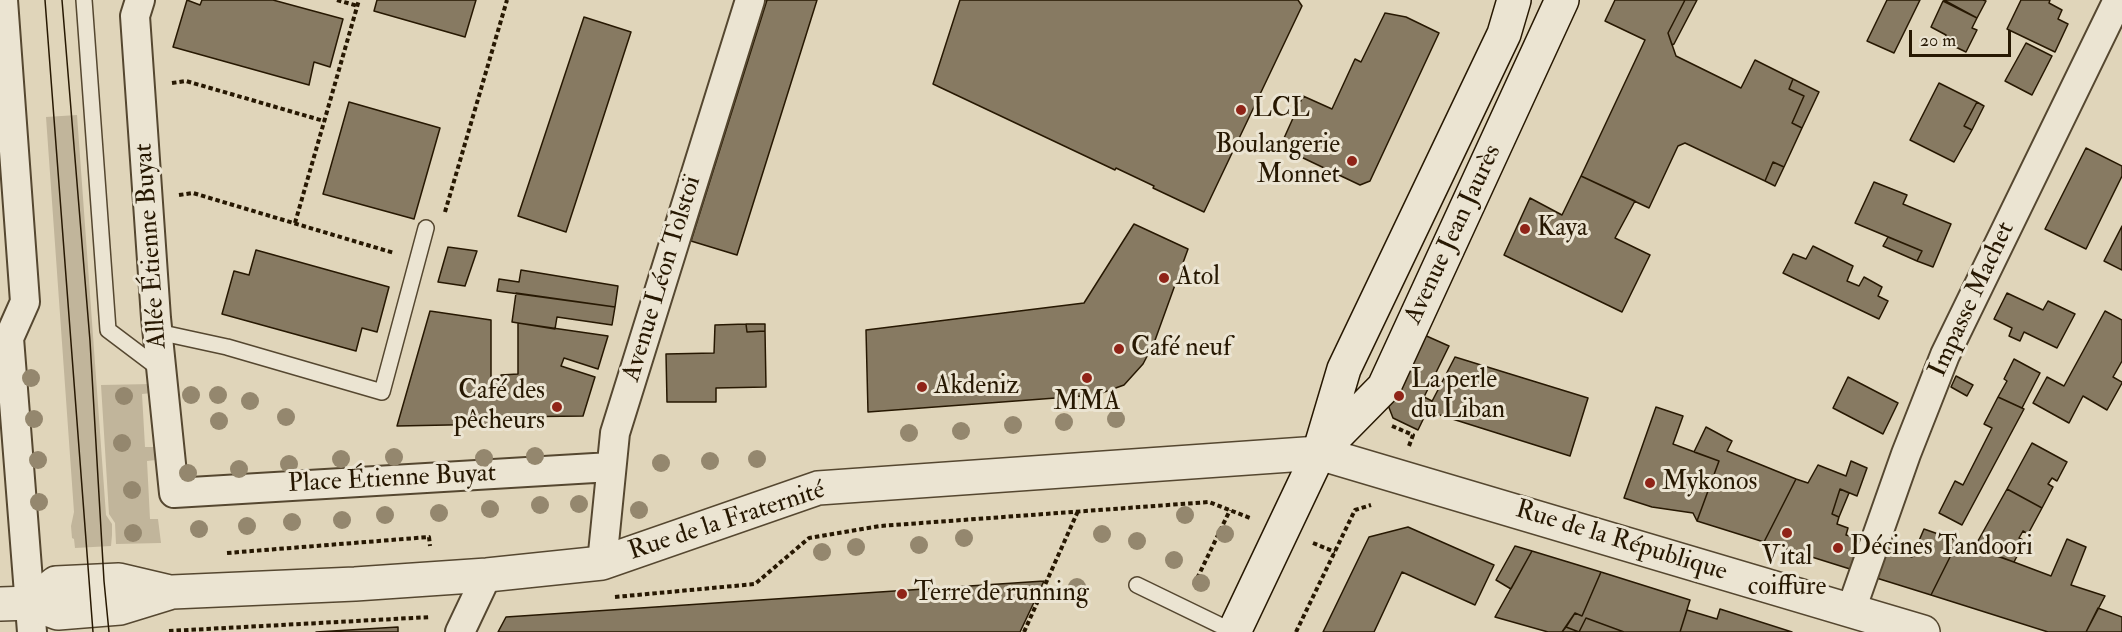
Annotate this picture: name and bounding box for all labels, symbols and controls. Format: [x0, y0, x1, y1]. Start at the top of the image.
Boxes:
scale bar [1912, 18, 2014, 56]
text: 20 m [1920, 29, 1956, 52]
place label: LCL [1253, 94, 1310, 126]
marker: LCL [1234, 103, 1248, 117]
place label: Boulangerie Monnet [1215, 130, 1340, 192]
street label: Avenue Jean Jaurès [1399, 140, 1509, 330]
street label: Allée Étienne Buyat [129, 142, 175, 350]
marker: Boulangerie Monnet [1345, 154, 1359, 168]
street label: Avenue Léon Tolstoï [617, 172, 709, 386]
place label: Kaya [1537, 213, 1588, 245]
street label: Impasse Machet [1923, 217, 2023, 383]
marker: Kaya [1518, 222, 1532, 236]
place label: Atol [1176, 262, 1220, 294]
marker: Atol [1157, 271, 1171, 285]
place label: Café neuf [1131, 333, 1231, 365]
marker: Café neuf [1112, 342, 1126, 356]
place label: La perle du Liban [1411, 365, 1505, 426]
place label: Akdeniz [934, 371, 1019, 403]
marker: MMA [1080, 371, 1094, 385]
place label: Café des pêcheurs [454, 376, 545, 437]
marker: Akdeniz [915, 380, 929, 394]
place label: MMA [1054, 387, 1120, 419]
marker: La perle du Liban [1392, 389, 1406, 403]
marker: Café des pêcheurs [550, 400, 564, 414]
street label: Place Étienne Buyat [287, 459, 497, 501]
place label: Mykonos [1662, 467, 1757, 499]
street label: Rue de la Fraternité [625, 476, 829, 568]
marker: Mykonos [1643, 476, 1657, 490]
street label: Rue de la République [1511, 495, 1731, 589]
marker: Vital coiffure [1780, 526, 1794, 540]
place label: Décines Tandoori [1850, 532, 2033, 564]
marker: Décines Tandoori [1831, 541, 1845, 555]
place label: Vital coiffure [1748, 542, 1826, 604]
place label: Terre de running [914, 578, 1089, 610]
marker: Terre de running [895, 587, 909, 601]

